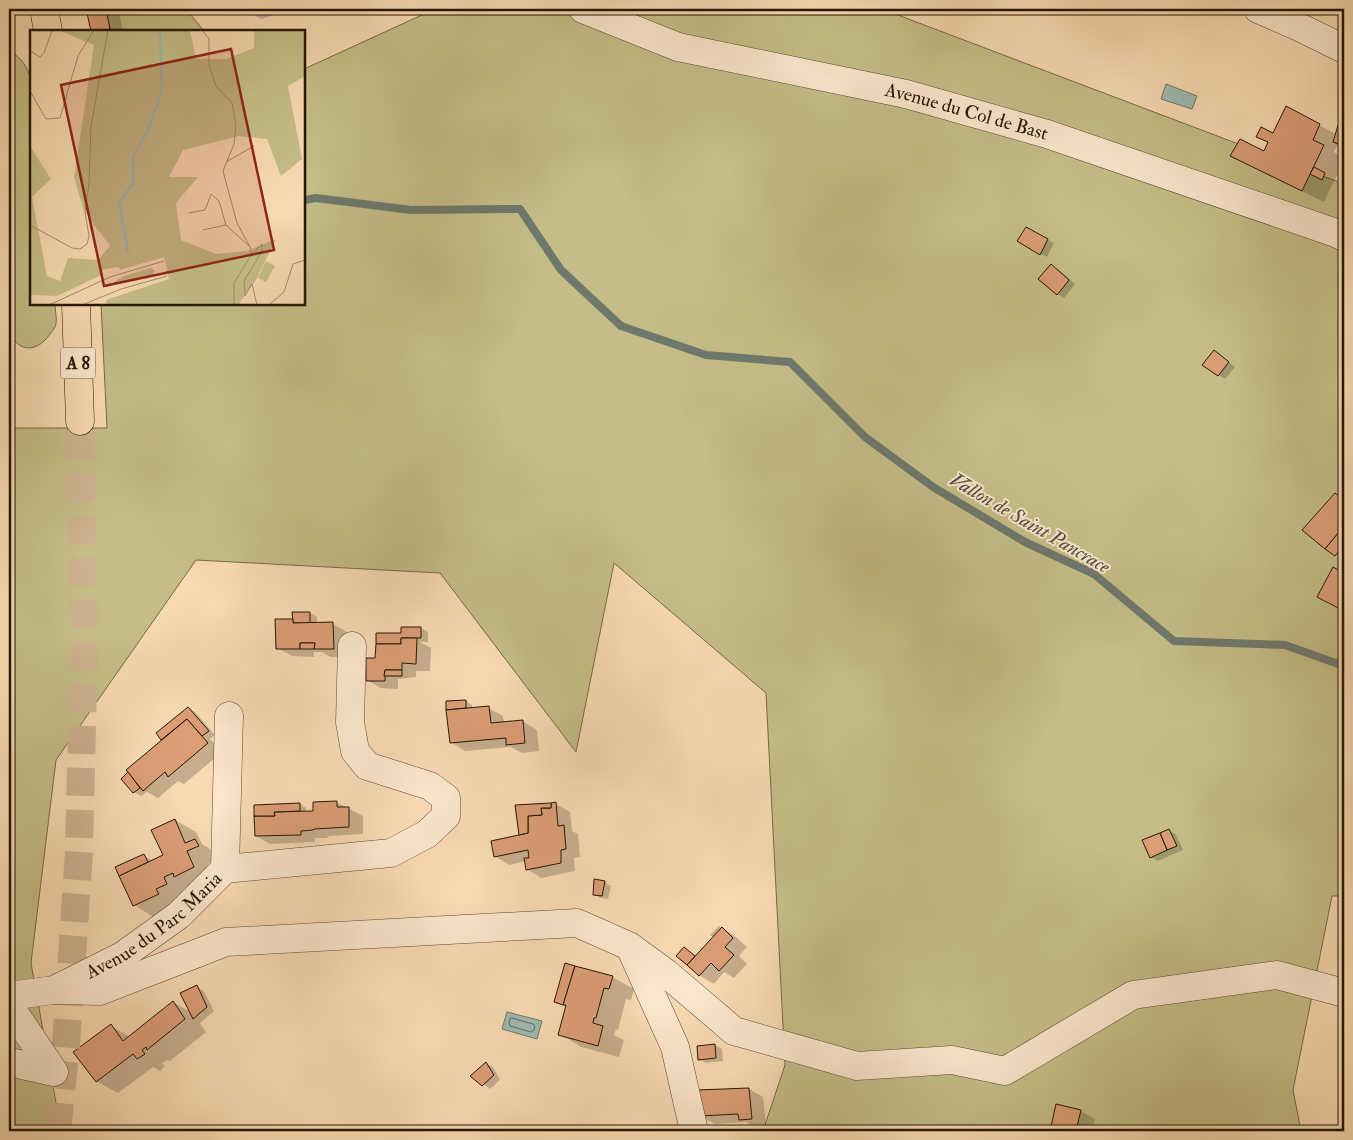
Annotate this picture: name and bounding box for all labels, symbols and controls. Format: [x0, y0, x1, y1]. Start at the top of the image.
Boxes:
inset map [30, 30, 305, 305]
street label: Avenue du Col de Bast [882, 78, 1051, 146]
road number: A 8 [60, 348, 96, 378]
water label: Vallon de Saint Pancrace [945, 467, 1115, 579]
street label: Avenue du Parc Maria [81, 867, 227, 985]

